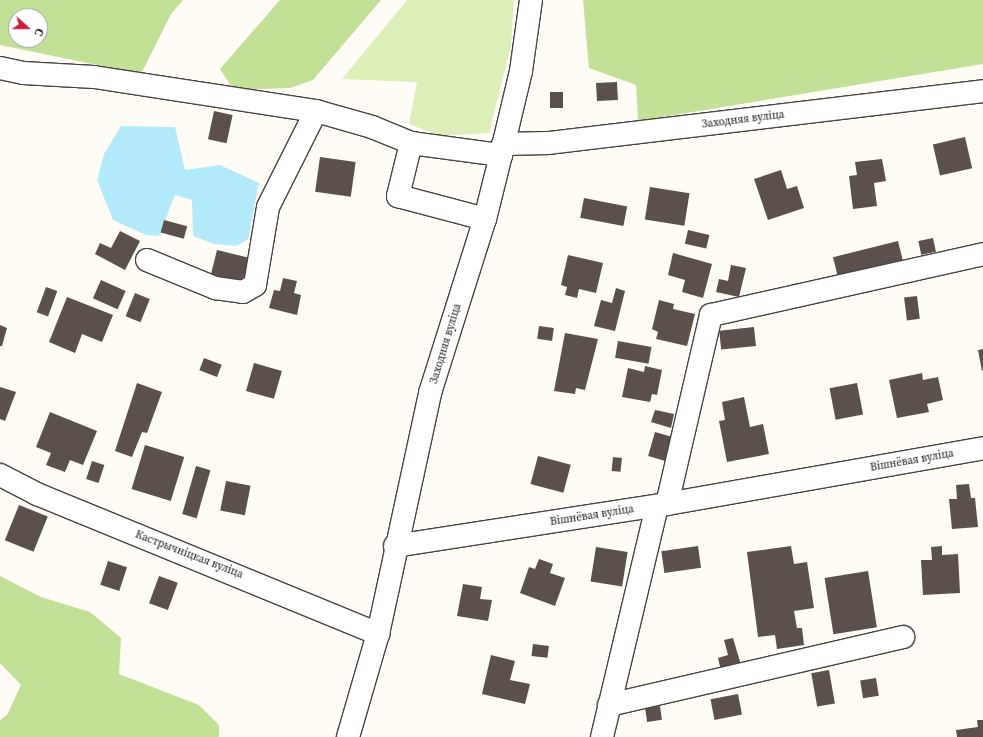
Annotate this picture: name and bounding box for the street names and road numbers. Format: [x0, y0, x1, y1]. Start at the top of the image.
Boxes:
street label: Заходняя вуліца [701, 108, 785, 132]
street label: Заходняя вуліца [428, 302, 464, 386]
street label: Вішнёвая вуліца [869, 447, 955, 475]
street label: Вішнёвая вуліца [549, 503, 635, 529]
street label: Кастрычніцкая вуліца [133, 528, 245, 582]

